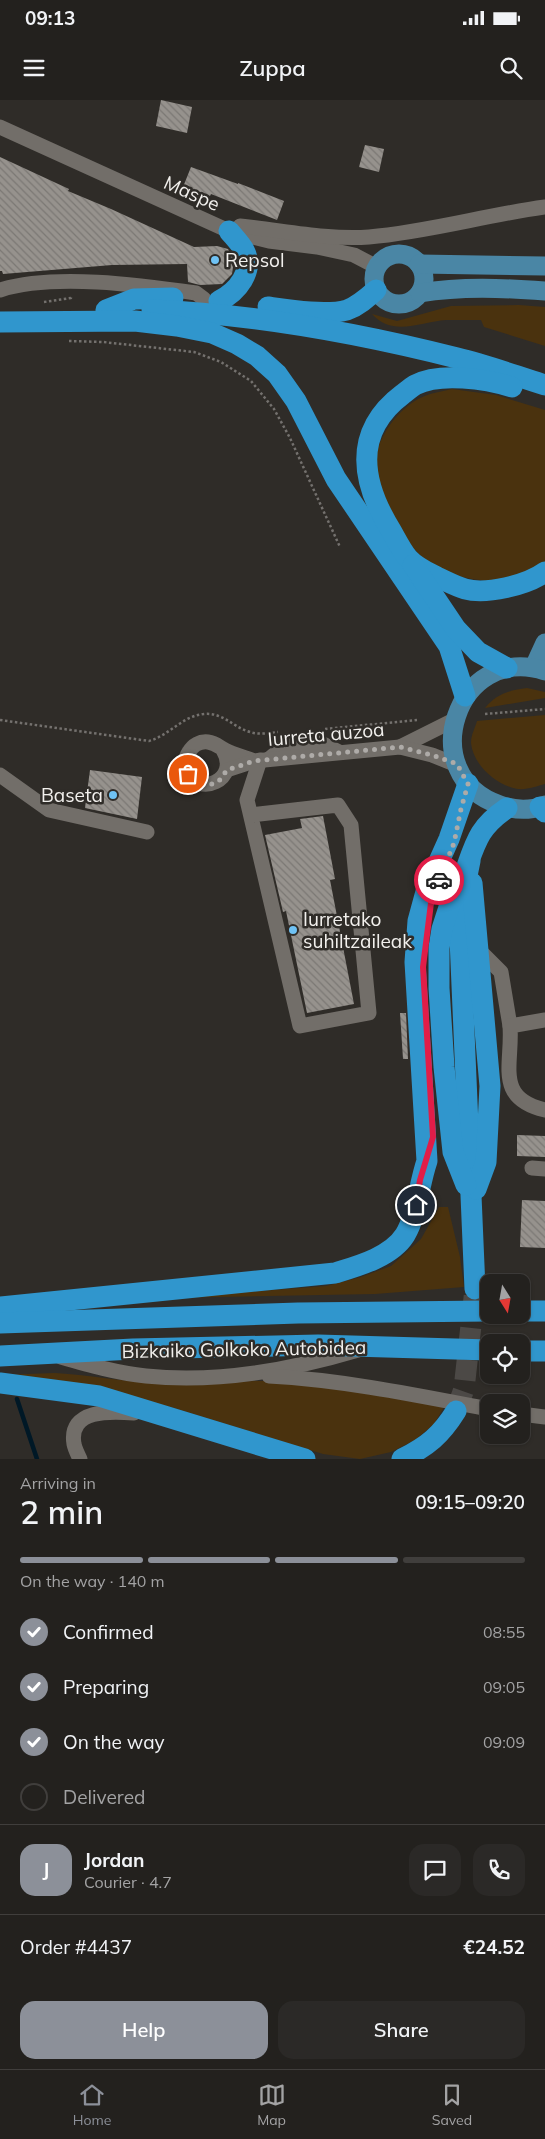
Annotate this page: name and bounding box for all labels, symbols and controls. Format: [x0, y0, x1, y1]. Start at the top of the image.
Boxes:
text: 09:13 [25, 6, 75, 30]
icon: menu [20, 54, 48, 82]
text: Zuppa [239, 54, 306, 82]
icon: search [497, 54, 525, 82]
street label: Maspe [160, 170, 224, 216]
place label: Repsol [225, 248, 284, 272]
marker: Repsol [209, 254, 221, 266]
street label: Iurreta auzoa [267, 717, 385, 751]
pin [167, 753, 209, 795]
icon: bag [174, 760, 202, 788]
place label: Baseta [41, 783, 103, 807]
marker: Baseta [107, 789, 119, 801]
courier [414, 855, 464, 905]
icon: car [425, 866, 453, 894]
place label: Iurretako suhiltzaileak [303, 907, 412, 953]
marker: Iurretako suhiltzaileak [287, 924, 299, 936]
pin [395, 1184, 437, 1226]
icon: home [402, 1191, 430, 1219]
north arrow [480, 1274, 530, 1324]
map controls [480, 1274, 530, 1444]
button: locate [480, 1334, 530, 1384]
street label: Bizkaiko Golkoko Autobidea [121, 1335, 367, 1363]
button: layers [480, 1394, 530, 1444]
text: Arriving in [20, 1473, 96, 1493]
text: 09:15–09:20 [415, 1490, 525, 1514]
text: 2 min [20, 1492, 103, 1532]
text: On the way · 140 m [20, 1571, 165, 1591]
icon: check [20, 1618, 48, 1646]
text: Confirmed [63, 1620, 154, 1644]
text: 08:55 [483, 1622, 525, 1642]
icon: check [20, 1673, 48, 1701]
text: Preparing [63, 1675, 149, 1699]
text: 09:05 [483, 1677, 525, 1697]
icon: check [20, 1728, 48, 1756]
text: On the way [63, 1730, 165, 1754]
text: 09:09 [483, 1732, 525, 1752]
text: Delivered [63, 1785, 145, 1809]
button: chat [409, 1844, 461, 1896]
button: phone [473, 1844, 525, 1896]
text: Jordan [84, 1848, 144, 1872]
text: J [43, 1858, 49, 1882]
text: Courier · 4.7 [84, 1872, 172, 1892]
text: Order #4437 [20, 1935, 132, 1959]
text: €24.52 [463, 1935, 525, 1959]
button: Help [20, 2001, 268, 2059]
button: Share [278, 2001, 525, 2059]
tab: Home [73, 2081, 111, 2129]
tab: Map [257, 2081, 286, 2129]
tab: Saved [432, 2081, 472, 2129]

